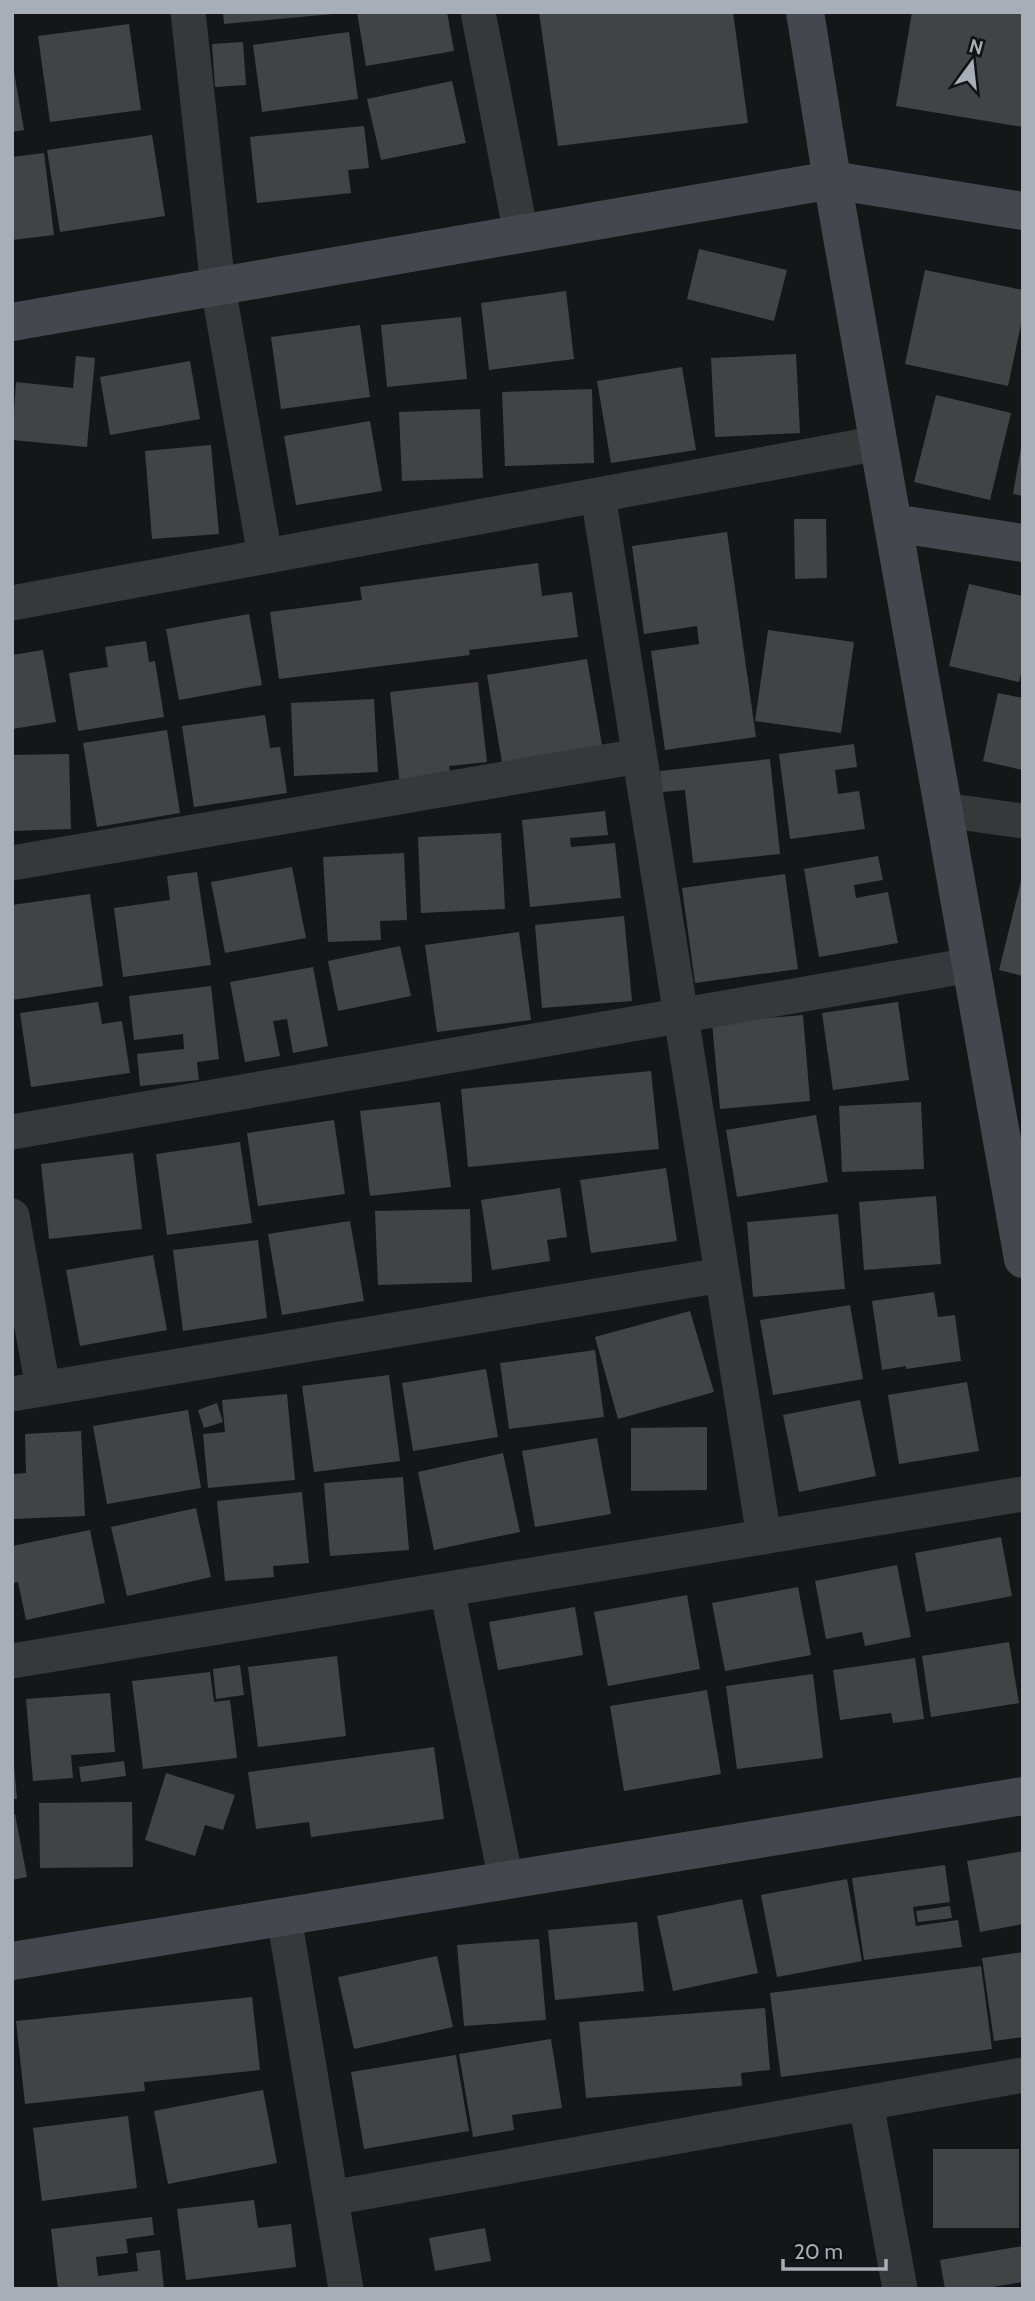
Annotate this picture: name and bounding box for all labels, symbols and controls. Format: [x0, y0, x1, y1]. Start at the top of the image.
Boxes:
north arrow [937, 28, 1007, 98]
text: N [967, 34, 986, 60]
scale bar [783, 2228, 886, 2272]
text: 20 m [794, 2239, 843, 2264]

